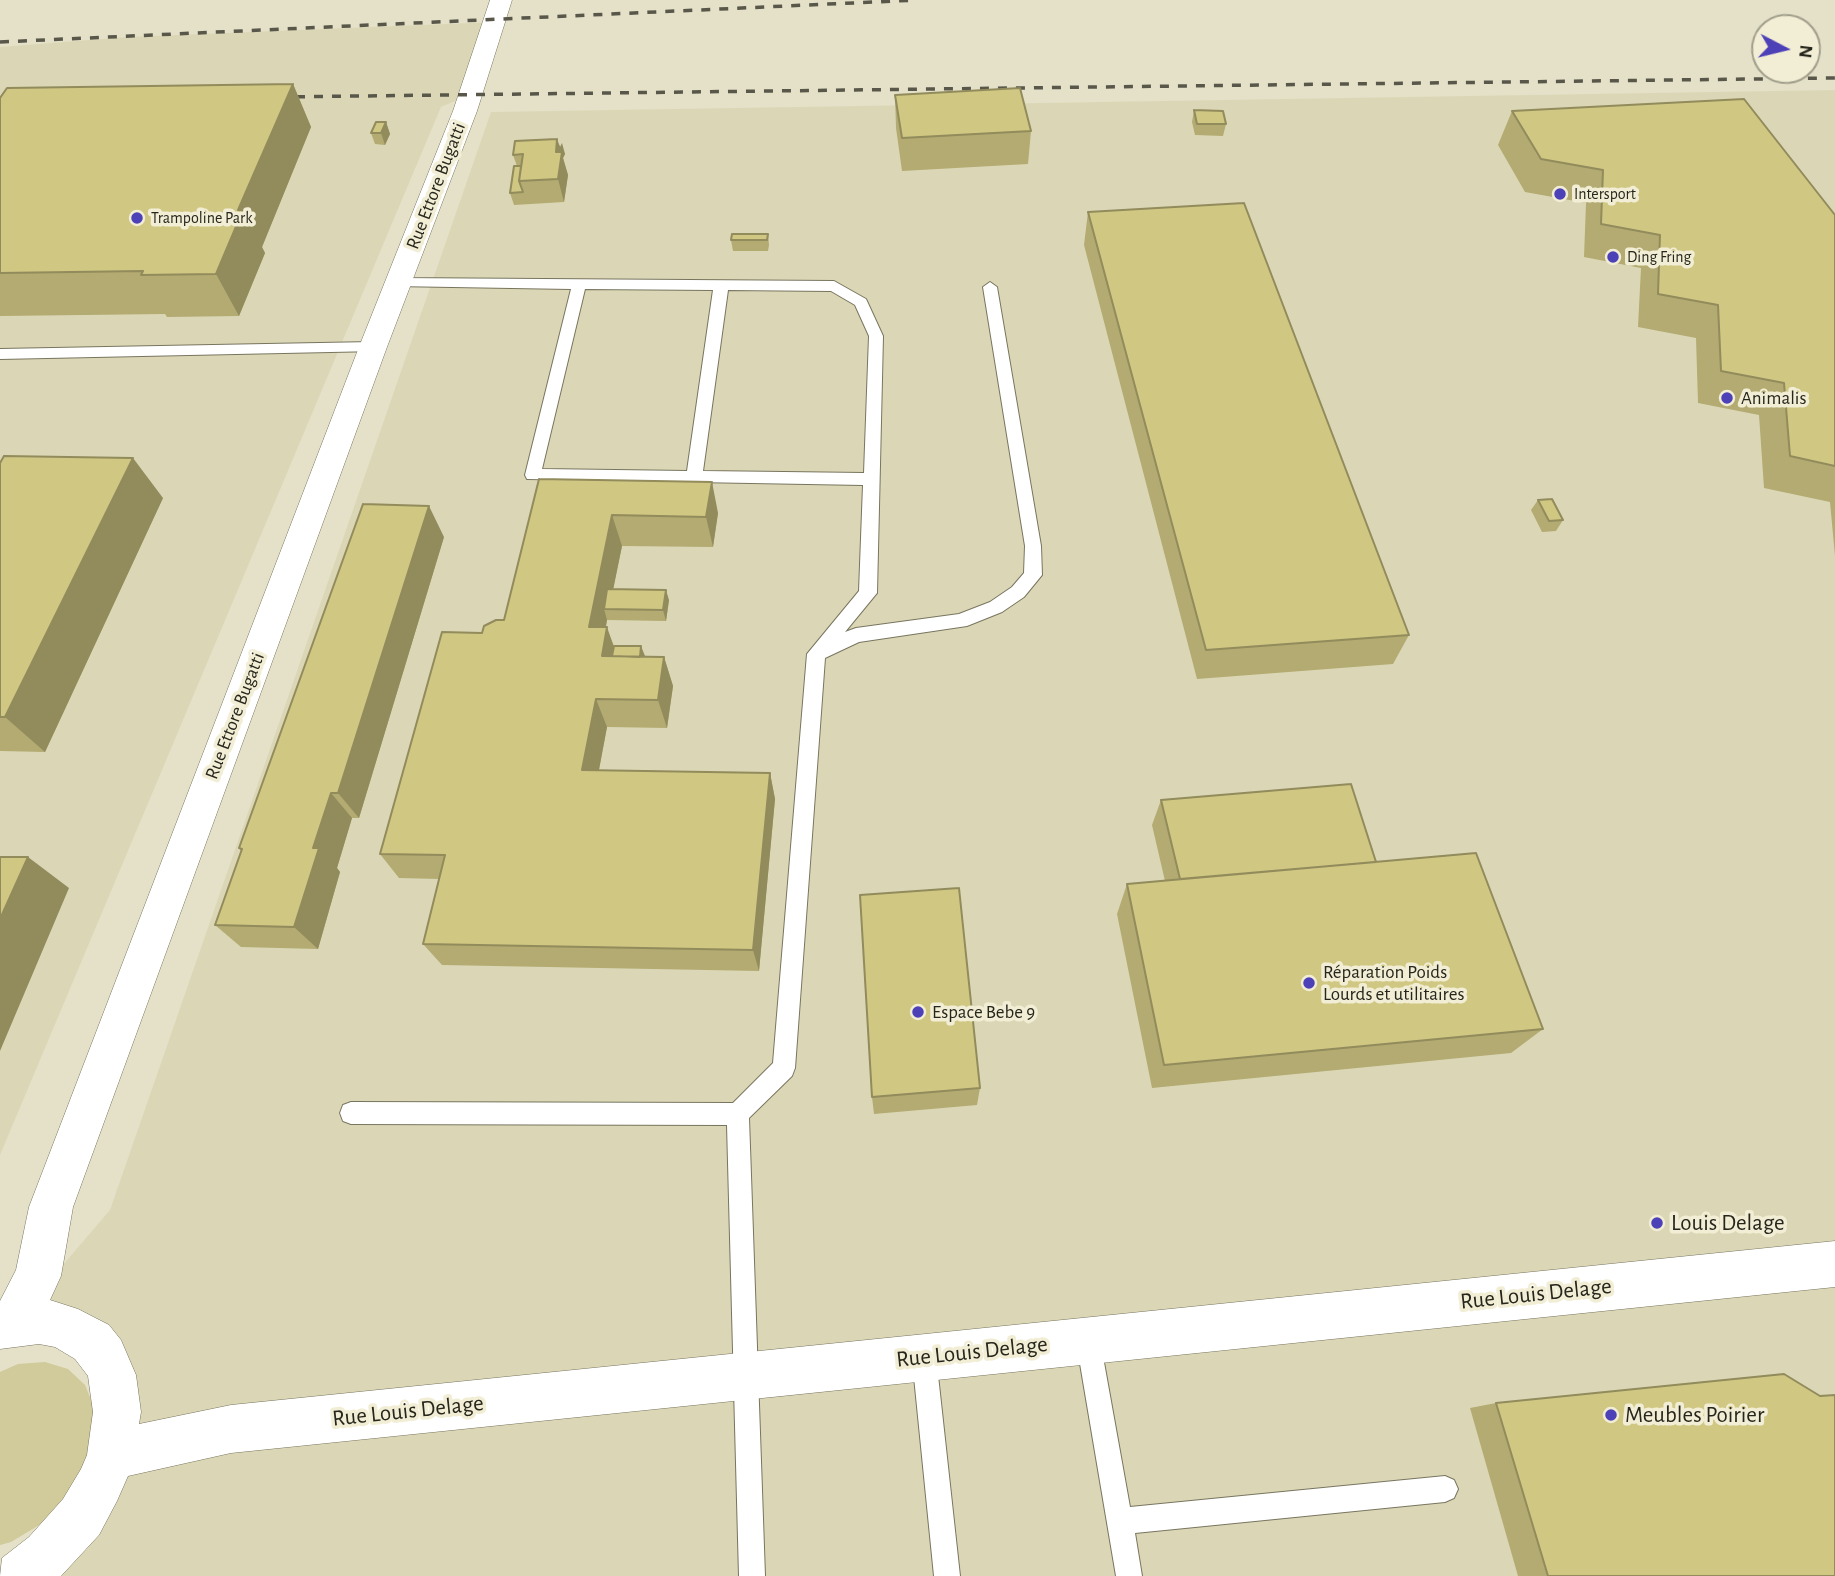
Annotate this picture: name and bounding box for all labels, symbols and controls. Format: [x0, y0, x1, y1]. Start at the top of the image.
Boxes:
north arrow [1751, 14, 1821, 84]
text: N [1795, 44, 1816, 59]
street label: Rue Ettore Bugatti [401, 119, 471, 253]
place label: Intersport [1574, 184, 1636, 204]
marker: Intersport [1552, 186, 1568, 202]
place label: Trampoline Park [151, 208, 253, 228]
marker: Trampoline Park [129, 210, 145, 226]
place label: Ding Fring [1627, 247, 1691, 267]
marker: Ding Fring [1605, 249, 1621, 265]
place label: Animalis [1741, 387, 1806, 409]
marker: Animalis [1719, 390, 1735, 406]
street label: Rue Ettore Bugatti [200, 649, 270, 783]
place label: Réparation Poids Lourds et utilitaires [1323, 961, 1465, 1005]
marker: Réparation Poids Lourds et utilitaires [1301, 975, 1317, 991]
place label: Espace Bebe 9 [932, 1001, 1035, 1023]
marker: Espace Bebe 9 [910, 1004, 926, 1020]
place label: Louis Delage [1671, 1209, 1785, 1237]
marker: Louis Delage [1649, 1215, 1665, 1231]
street label: Rue Louis Delage [1459, 1272, 1613, 1316]
street label: Rue Louis Delage [895, 1330, 1049, 1374]
street label: Rue Louis Delage [331, 1389, 485, 1433]
place label: Meubles Poirier [1625, 1401, 1764, 1429]
marker: Meubles Poirier [1603, 1407, 1619, 1423]

